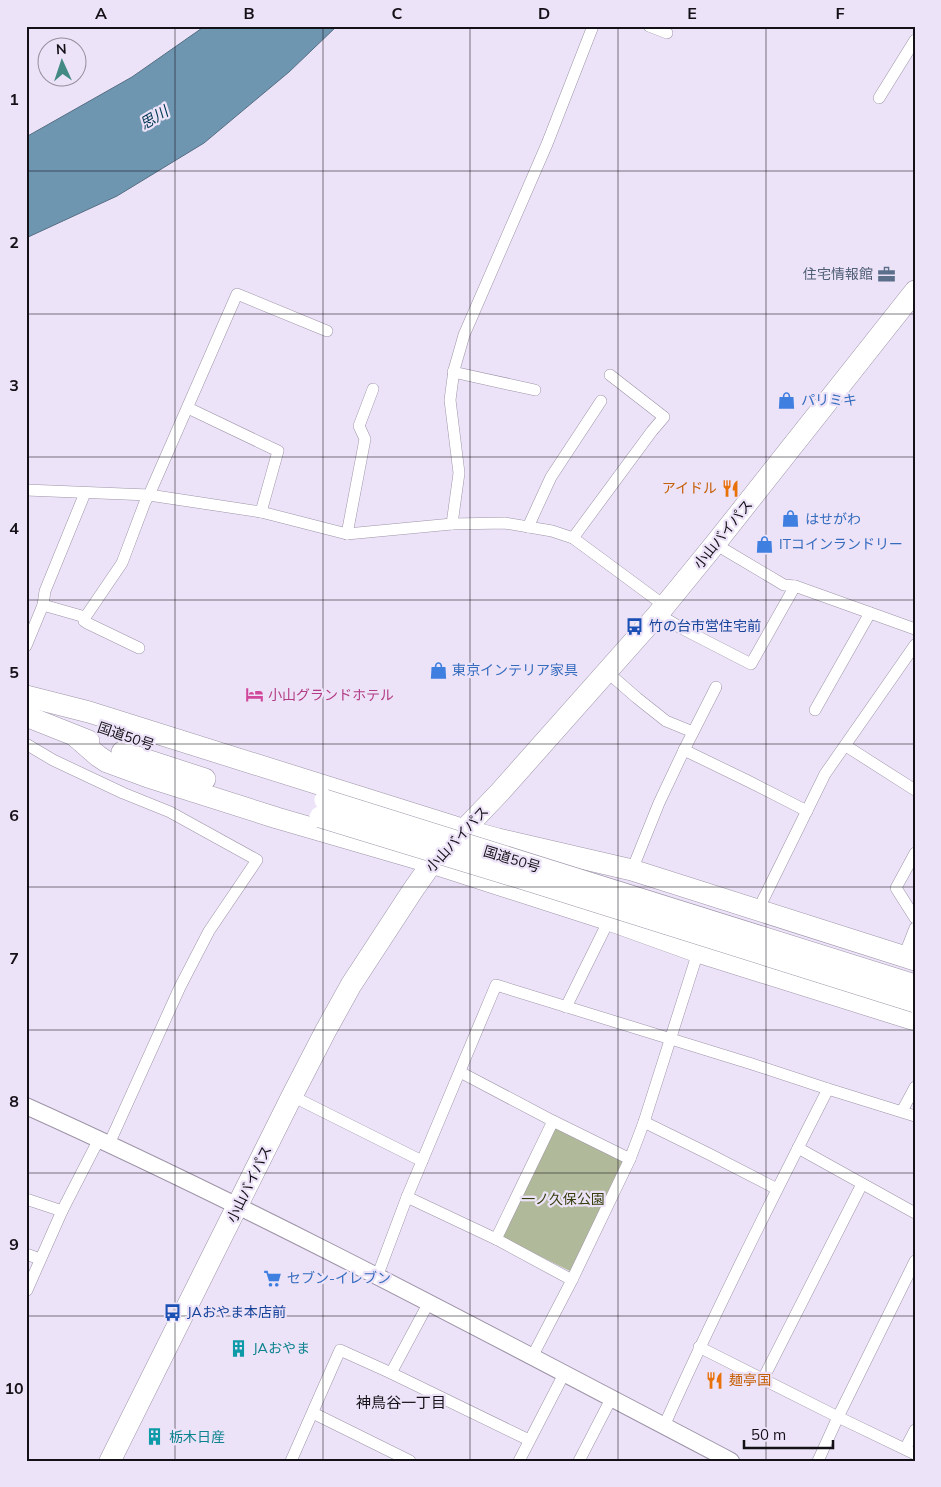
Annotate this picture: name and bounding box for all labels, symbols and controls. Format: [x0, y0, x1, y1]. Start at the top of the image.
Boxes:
text: A [95, 3, 107, 23]
text: B [243, 3, 255, 23]
text: C [392, 3, 403, 23]
text: D [538, 3, 550, 23]
text: E [687, 3, 697, 23]
text: F [835, 3, 845, 23]
north arrow [38, 38, 88, 88]
text: N [56, 40, 67, 58]
text: 1 [9, 89, 19, 109]
water label: 思川 [136, 101, 173, 133]
text: 2 [9, 232, 19, 252]
office icon: 住宅情報館 [877, 264, 897, 284]
place label: 住宅情報館 [803, 265, 873, 283]
text: 3 [9, 375, 19, 395]
shop icon: パリミキ [777, 390, 797, 410]
place label: パリミキ [801, 391, 857, 409]
restaurant icon: アイドル [721, 478, 741, 498]
place label: アイドル [662, 479, 717, 497]
street label: 小山バイパス [690, 496, 756, 572]
shop icon: はせがわ [781, 509, 801, 529]
place label: はせがわ [805, 510, 861, 528]
text: 4 [9, 518, 19, 538]
shop icon: ITコインランドリー [755, 534, 775, 554]
place label: ITコインランドリー [779, 535, 903, 553]
bus stop icon: 竹の台市営住宅前 [625, 616, 645, 636]
place label: 竹の台市営住宅前 [649, 617, 761, 635]
shop icon: 東京インテリア家具 [428, 660, 448, 680]
place label: 東京インテリア家具 [452, 661, 578, 679]
text: 5 [9, 662, 19, 682]
hotel icon: 小山グランドホテル [244, 685, 264, 705]
place label: 小山グランドホテル [268, 686, 394, 704]
street label: 国道50号 [95, 718, 157, 754]
street label: 小山バイパス [422, 802, 492, 876]
text: 6 [9, 805, 19, 825]
street label: 国道50号 [481, 842, 543, 876]
text: 7 [9, 948, 19, 968]
text: 8 [9, 1091, 19, 1111]
street label: 小山バイパス [223, 1142, 275, 1226]
park label: 一ノ久保公園 [521, 1190, 605, 1208]
text: 9 [9, 1234, 19, 1254]
supermarket icon: セブン-イレブン [263, 1268, 283, 1288]
place label: セブン-イレブン [287, 1269, 391, 1287]
bus stop icon: JAおやま本店前 [163, 1302, 183, 1322]
place label: JAおやま本店前 [187, 1303, 286, 1321]
building icon: JAおやま [229, 1338, 249, 1358]
place label: JAおやま [253, 1339, 310, 1357]
restaurant icon: 麺亭国 [705, 1370, 725, 1390]
place label: 麺亭国 [729, 1371, 771, 1389]
text: 10 [4, 1378, 24, 1398]
district label: 神鳥谷一丁目 [356, 1393, 446, 1412]
scale bar [744, 1417, 832, 1449]
text: 50 m [751, 1425, 786, 1444]
building icon: 栃木日産 [145, 1427, 165, 1447]
place label: 栃木日産 [169, 1428, 225, 1446]

